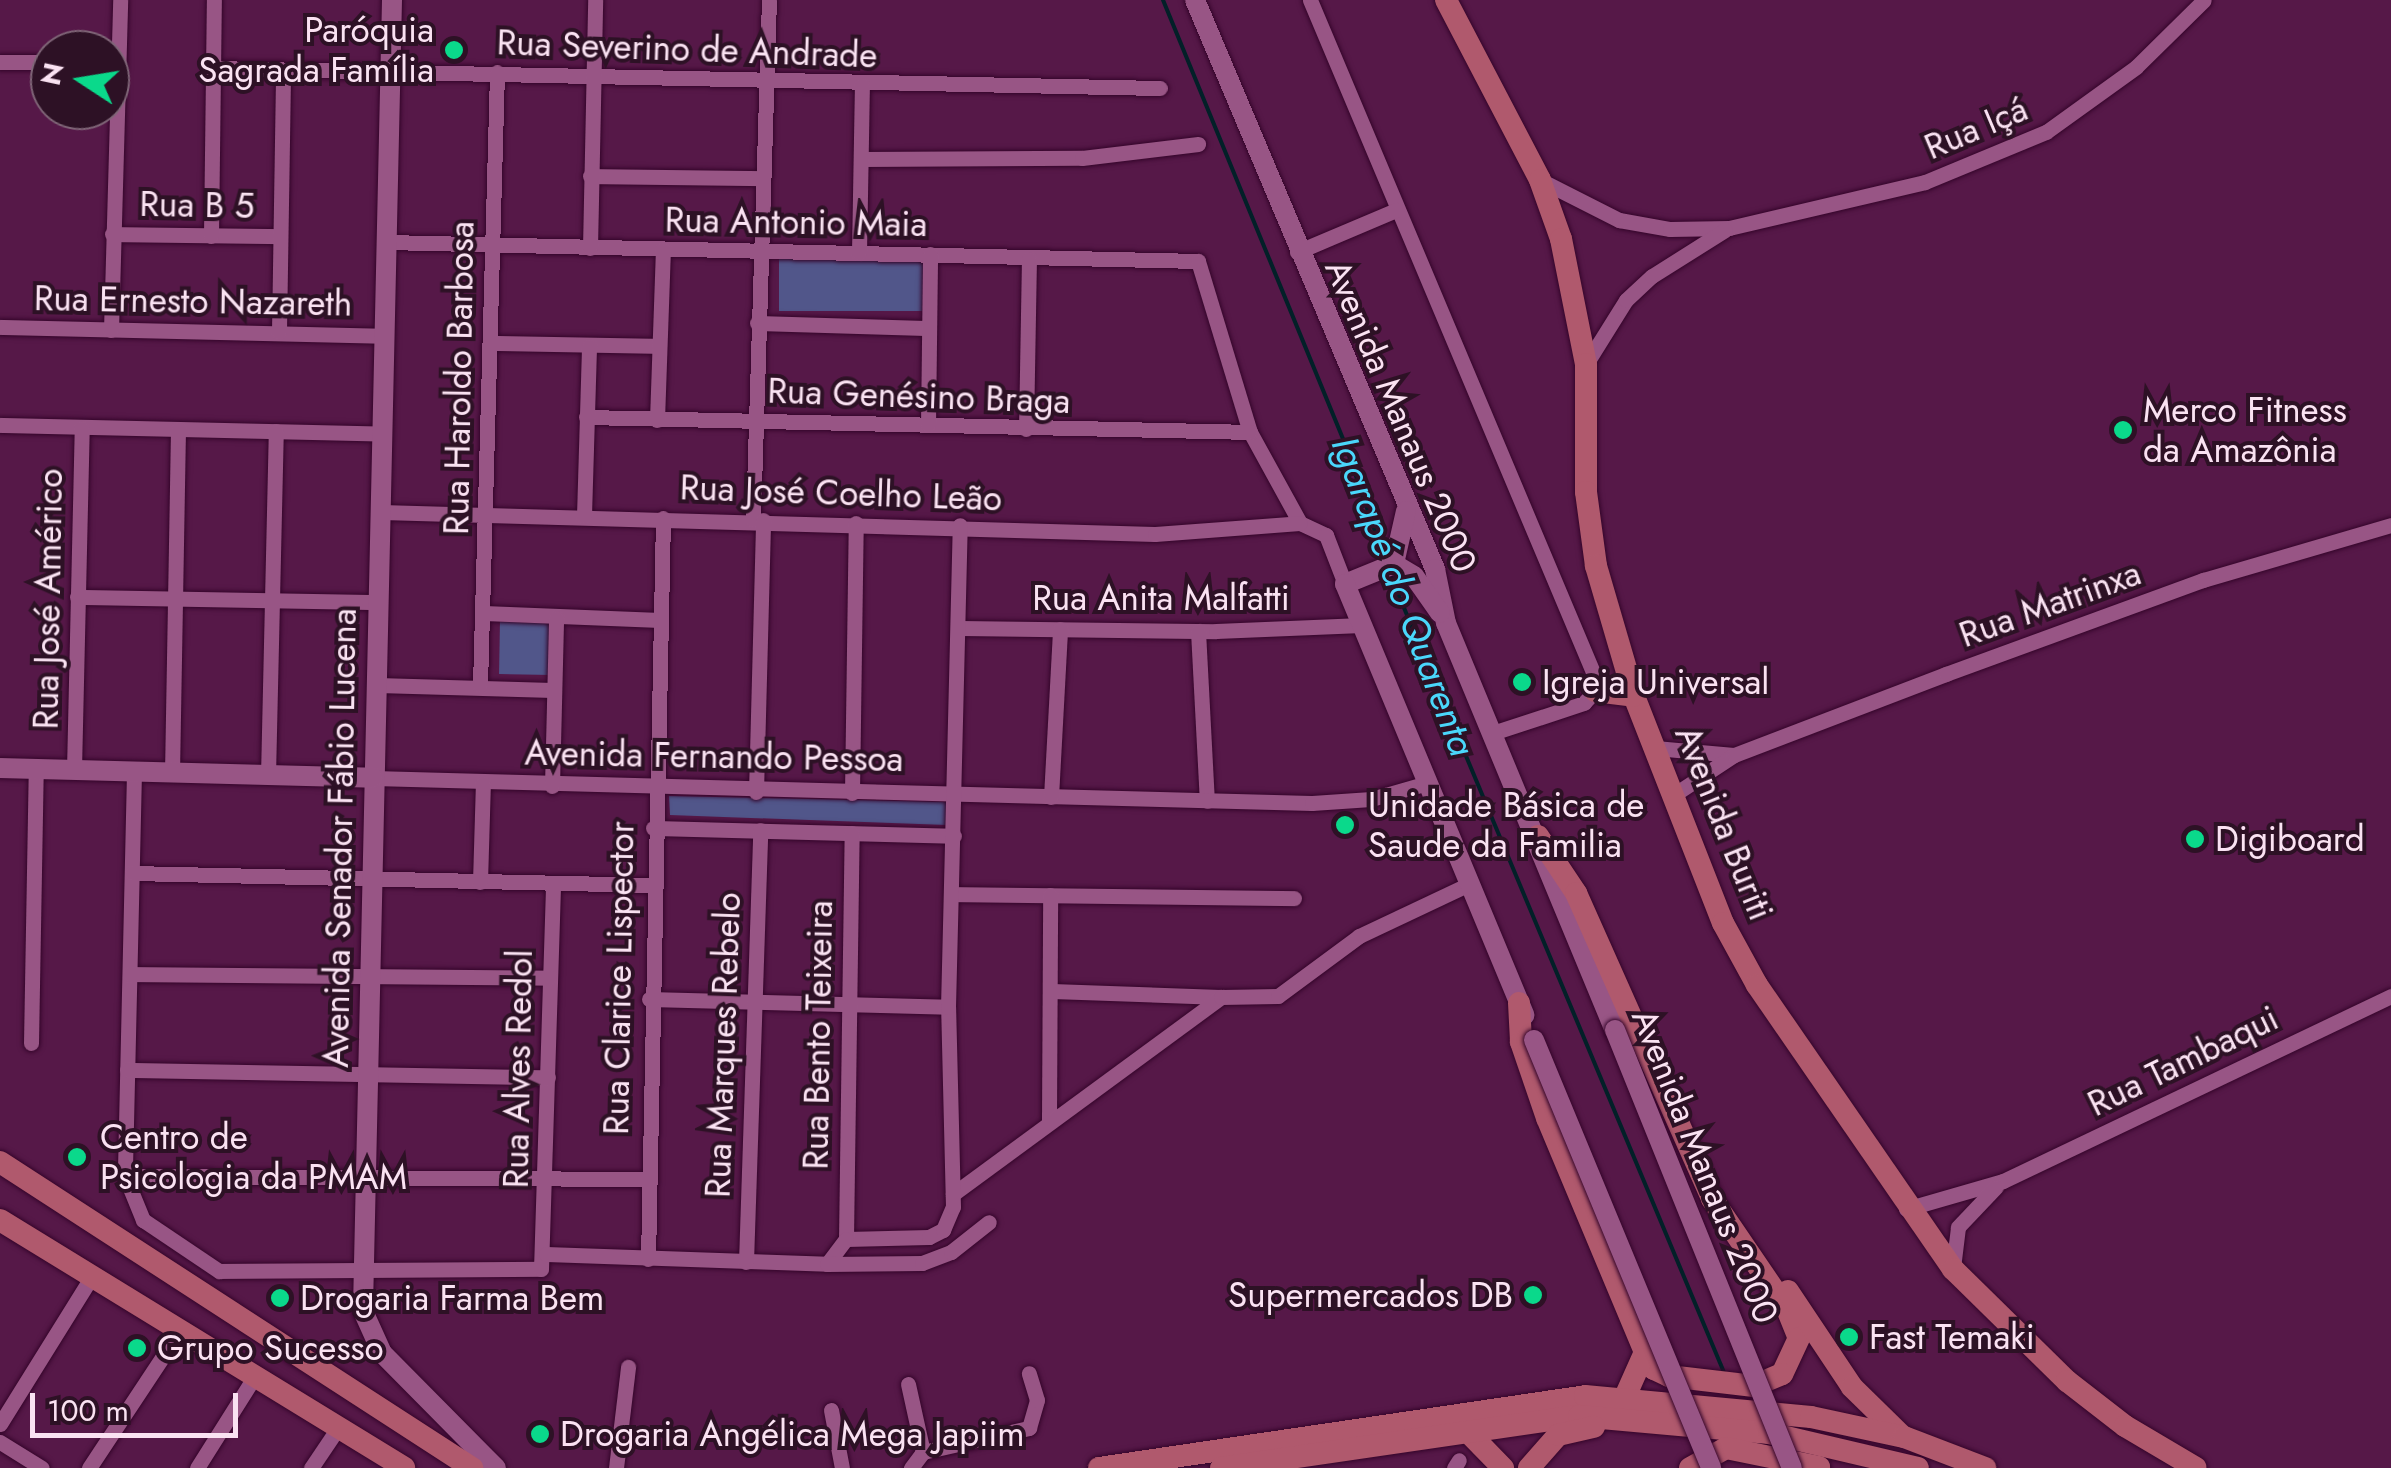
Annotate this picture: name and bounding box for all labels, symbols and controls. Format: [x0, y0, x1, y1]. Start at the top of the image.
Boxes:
place label: Paróquia Sagrada Família [198, 9, 434, 91]
street label: Rua Severino de Andrade [496, 21, 878, 77]
north arrow [30, 30, 130, 130]
marker: Paróquia Sagrada Família [443, 39, 465, 61]
text: N [30, 59, 74, 89]
street label: Rua Içá [1918, 88, 2034, 168]
street label: Rua B 5 [139, 183, 255, 227]
street label: Rua Antonio Maia [664, 199, 928, 245]
street label: Rua Haroldo Barbosa [435, 221, 483, 535]
street label: Avenida Manaus 2000 [1316, 253, 1486, 579]
street label: Rua Ernesto Nazareth [34, 277, 352, 325]
street label: Rua Genésino Braga [767, 370, 1071, 422]
place label: Merco Fitness da Amazônia [2143, 389, 2347, 471]
marker: Merco Fitness da Amazônia [2112, 419, 2134, 441]
water label: Igarapé do Quarenta [1322, 430, 1486, 762]
street label: Rua José Coelho Leão [679, 466, 1003, 520]
street label: Rua José Américo [25, 468, 71, 730]
street label: Rua Matrinxa [1954, 552, 2146, 656]
street label: Rua Anita Malfatti [1032, 577, 1290, 619]
street label: Avenida Senador Fábio Lucena [315, 608, 365, 1068]
place label: Igreja Universal [1542, 661, 1769, 703]
marker: Igreja Universal [1511, 671, 1533, 693]
street label: Avenida Buriti [1666, 720, 1782, 926]
street label: Avenida Fernando Pessoa [524, 732, 904, 780]
place label: Unidade Básica de Saude da Familia [1368, 784, 1644, 866]
marker: Unidade Básica de Saude da Familia [1332, 812, 1358, 838]
place label: Digiboard [2215, 818, 2365, 860]
street label: Rua Clarice Lispector [595, 821, 643, 1135]
marker: Digiboard [2184, 828, 2206, 850]
street label: Rua Marques Rebelo [697, 892, 749, 1198]
street label: Rua Bento Teixeira [795, 900, 841, 1170]
street label: Rua Alves Redol [495, 949, 541, 1189]
street label: Rua Tambaqui [2081, 997, 2285, 1125]
street label: Avenida Manaus 2000 [1623, 1003, 1787, 1329]
place label: Centro de Psicologia da PMAM [100, 1116, 407, 1198]
marker: Centro de Psicologia da PMAM [64, 1144, 90, 1170]
place label: Supermercados DB [1228, 1274, 1513, 1316]
place label: Drogaria Farma Bem [300, 1277, 604, 1319]
marker: Supermercados DB [1522, 1284, 1544, 1306]
marker: Drogaria Farma Bem [269, 1287, 291, 1309]
place label: Fast Temaki [1869, 1316, 2035, 1358]
marker: Fast Temaki [1838, 1326, 1860, 1348]
place label: Grupo Sucesso [157, 1327, 384, 1369]
marker: Grupo Sucesso [126, 1337, 148, 1359]
scale bar [35, 1373, 242, 1435]
text: 100 m [47, 1389, 129, 1432]
place label: Drogaria Angélica Mega Japiim [560, 1413, 1025, 1455]
marker: Drogaria Angélica Mega Japiim [529, 1423, 551, 1445]

